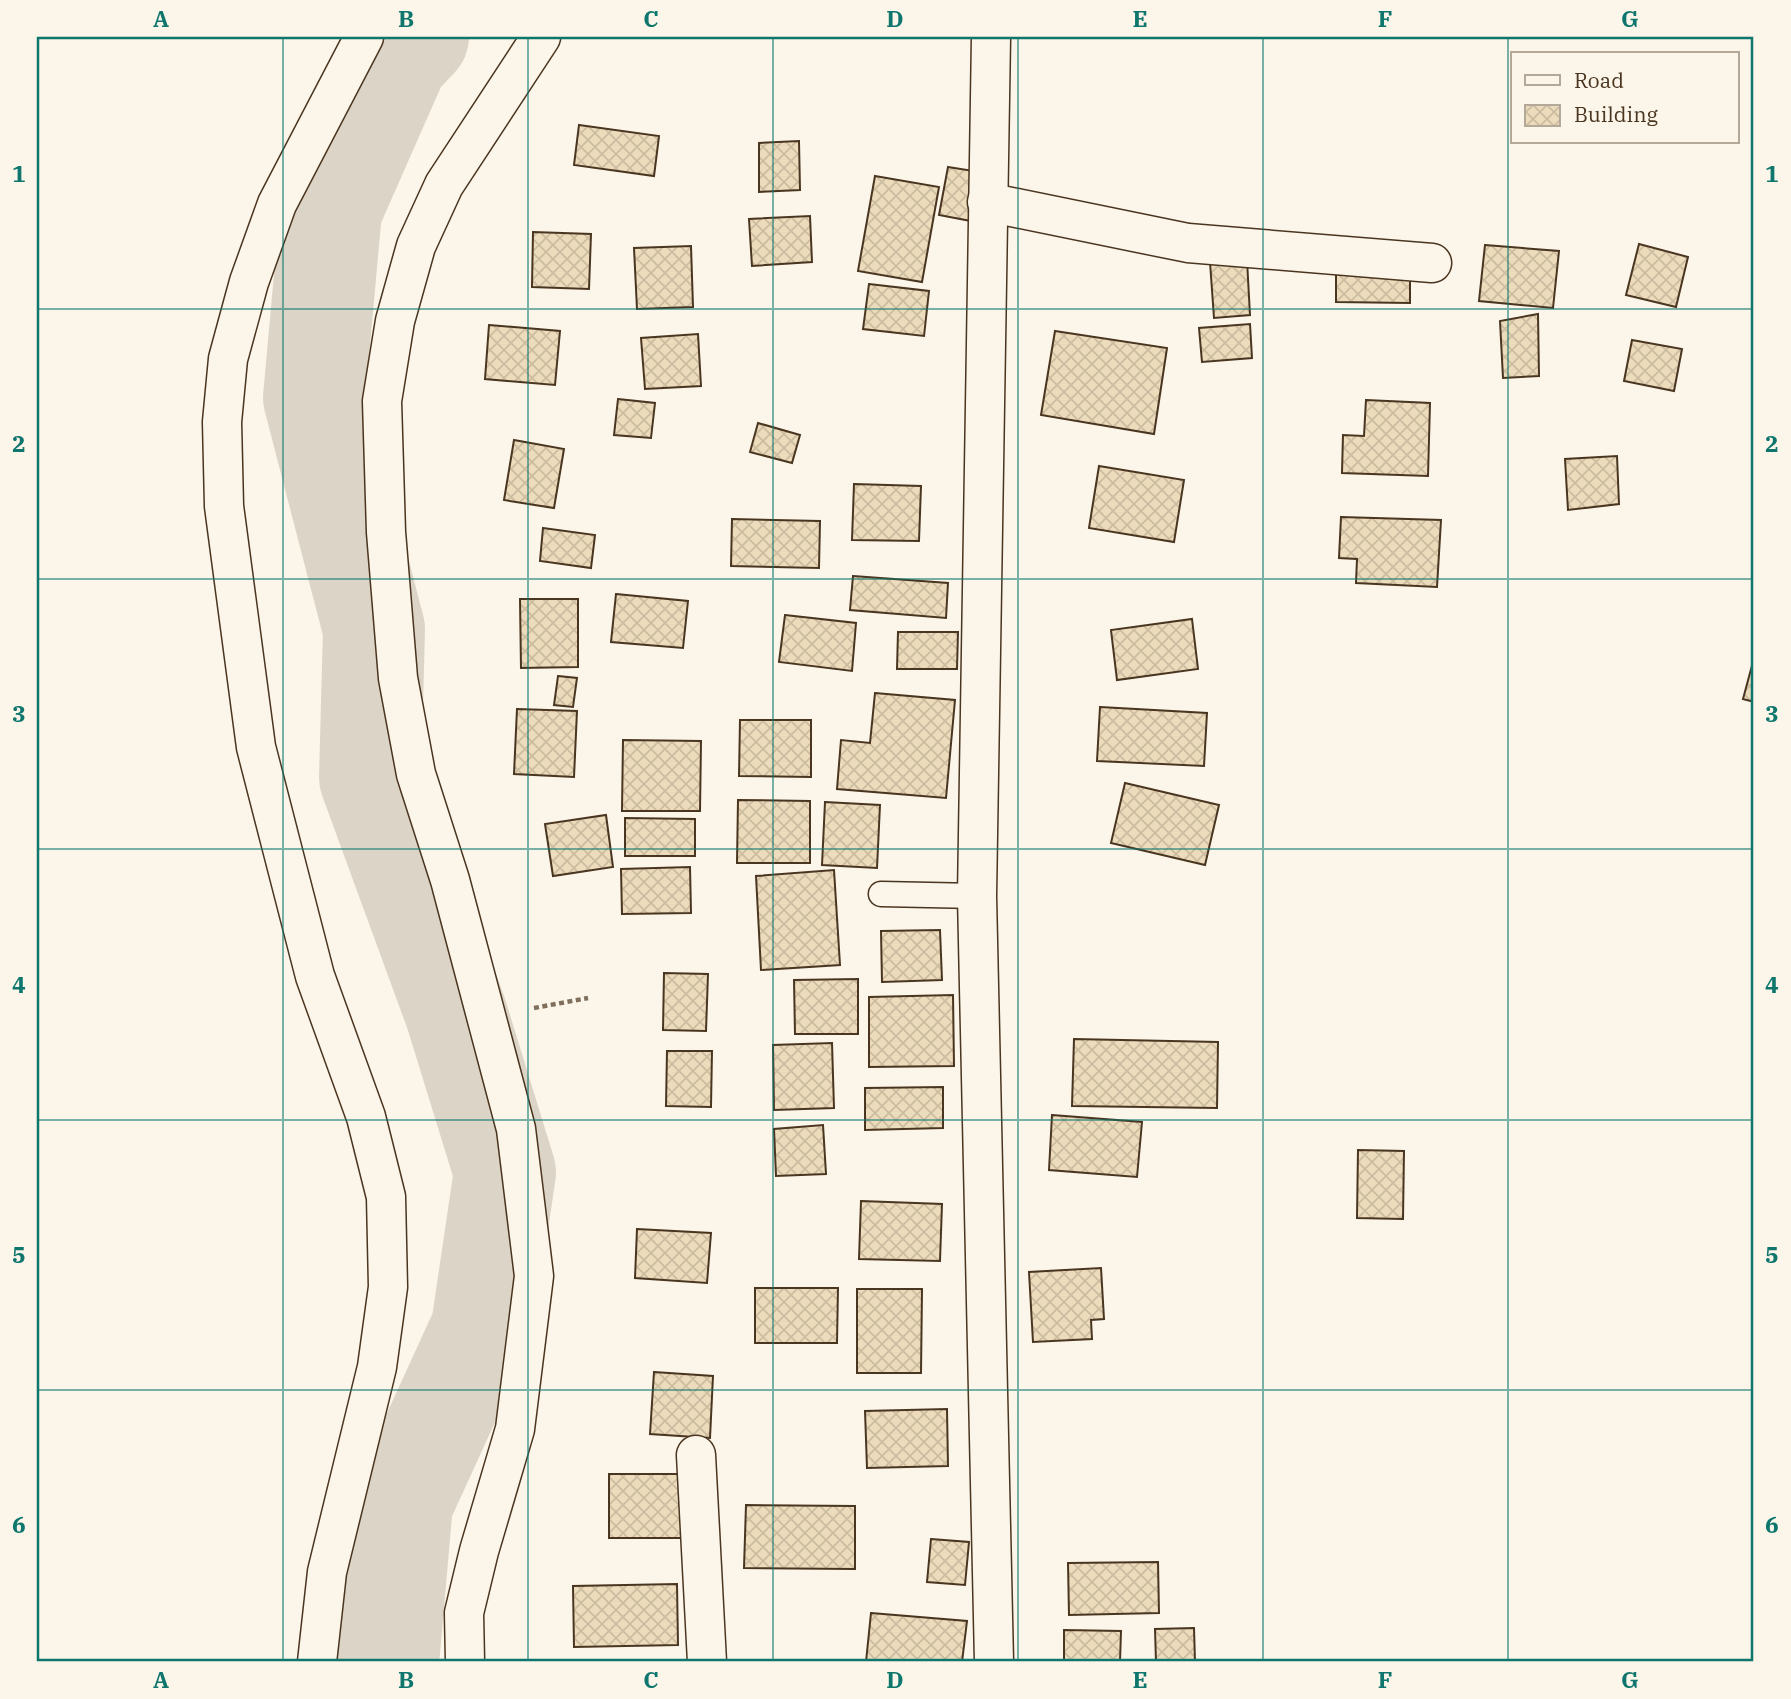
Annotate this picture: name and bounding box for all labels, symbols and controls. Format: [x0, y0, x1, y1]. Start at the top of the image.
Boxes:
text: A [153, 3, 169, 33]
text: B [398, 3, 414, 33]
text: C [643, 3, 659, 33]
text: D [886, 3, 904, 33]
text: E [1132, 3, 1148, 33]
text: F [1378, 3, 1392, 33]
text: G [1621, 3, 1639, 33]
legend [1511, 52, 1738, 144]
text: Road [1574, 66, 1624, 94]
text: Building [1574, 100, 1659, 128]
text: 1 [12, 158, 26, 188]
text: 1 [1765, 158, 1779, 188]
text: 2 [12, 428, 26, 458]
text: 2 [1765, 428, 1779, 458]
text: 3 [12, 698, 26, 728]
text: 3 [1765, 698, 1779, 728]
text: 4 [12, 969, 26, 999]
text: 4 [1765, 969, 1779, 999]
text: 5 [12, 1239, 26, 1269]
text: 5 [1765, 1239, 1779, 1269]
text: 6 [12, 1509, 26, 1539]
text: 6 [1765, 1509, 1779, 1539]
text: A [153, 1664, 169, 1694]
text: B [398, 1664, 414, 1694]
text: C [643, 1664, 659, 1694]
text: D [886, 1664, 904, 1694]
text: E [1132, 1664, 1148, 1694]
text: F [1378, 1664, 1392, 1694]
text: G [1621, 1664, 1639, 1694]

